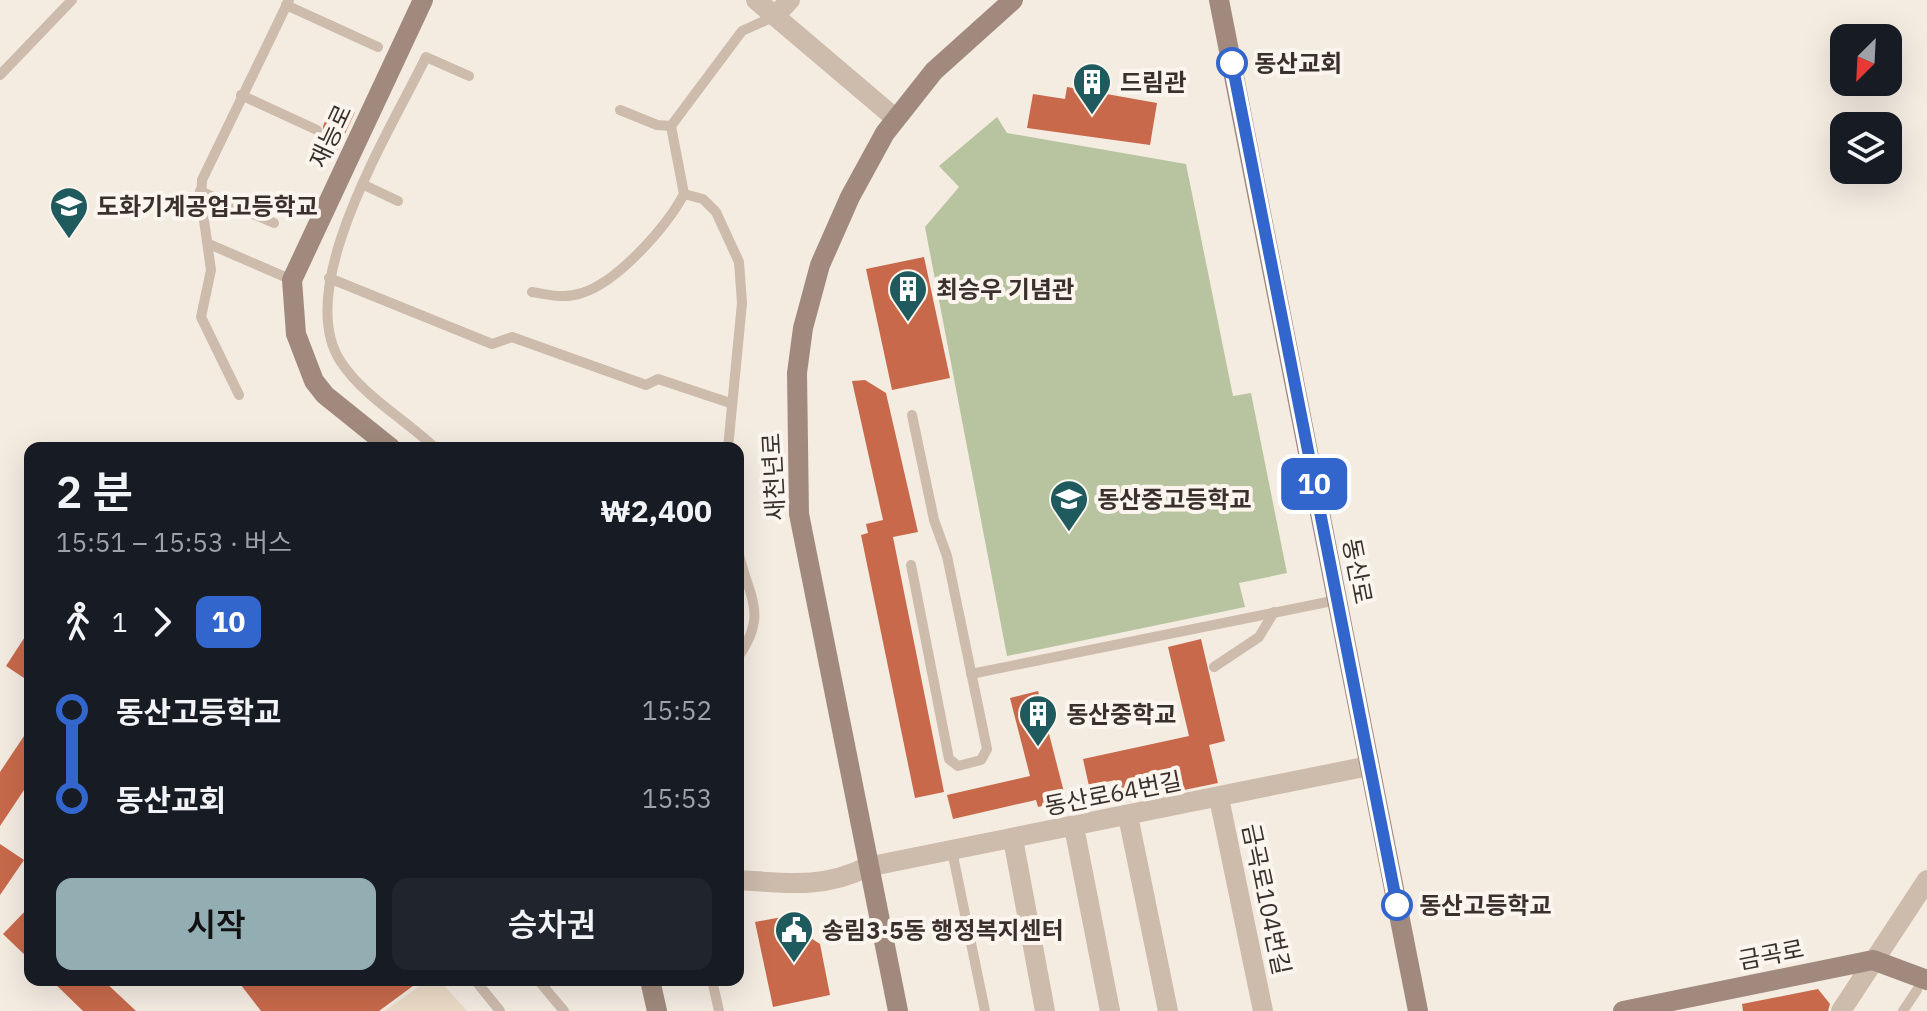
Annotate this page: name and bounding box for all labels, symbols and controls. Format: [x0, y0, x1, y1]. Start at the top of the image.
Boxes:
north arrow [1830, 24, 1902, 96]
map controls [1830, 24, 1902, 184]
place label: 동산교회 [1254, 47, 1342, 79]
marker: 동산교회 [1217, 48, 1247, 78]
building icon: 드림관 [1071, 61, 1113, 116]
place label: 드림관 [1120, 66, 1186, 98]
street label: 재능로 [301, 99, 359, 173]
button: layers [1830, 112, 1902, 184]
school or university icon: 도화기계공업고등학교 [48, 185, 90, 240]
place label: 도화기계공업고등학교 [97, 190, 318, 222]
building icon: 최승우 기념관 [887, 268, 929, 323]
place label: 최승우 기념관 [936, 273, 1074, 305]
street label: 새천년로 [755, 432, 791, 522]
line badge: 10 [1278, 458, 1350, 510]
text: 2 분 [56, 463, 133, 520]
text: 10 [1297, 465, 1331, 502]
school or university icon: 동산중고등학교 [1048, 478, 1090, 533]
place label: 동산중고등학교 [1097, 483, 1252, 515]
text: ₩2,400 [600, 491, 712, 530]
text: 15:51 – 15:53 · 버스 [56, 525, 292, 559]
street label: 동산로 [1336, 535, 1380, 607]
icon: walk [56, 600, 100, 644]
icon: forward [140, 600, 184, 644]
text: 10 [212, 603, 245, 640]
text: 1 [112, 605, 128, 639]
text: 동산고등학교 [116, 692, 282, 731]
text: 15:52 [642, 693, 712, 727]
building icon: 동산중학교 [1017, 693, 1059, 748]
place label: 동산중학교 [1066, 698, 1176, 730]
street label: 동산로64번길 [1042, 764, 1184, 822]
text: 동산교회 [116, 780, 226, 819]
text: 15:53 [642, 781, 712, 815]
street label: 금곡로104번길 [1235, 821, 1299, 977]
button: 시작 [56, 878, 376, 970]
button: 승차권 [392, 878, 712, 970]
place label: 동산고등학교 [1419, 889, 1551, 921]
marker: 동산고등학교 [1382, 890, 1412, 920]
public building icon: 송림3·5동 행정복지센터 [773, 909, 815, 964]
place label: 송림3·5동 행정복지센터 [822, 914, 1064, 946]
street label: 금곡로 [1735, 932, 1807, 976]

